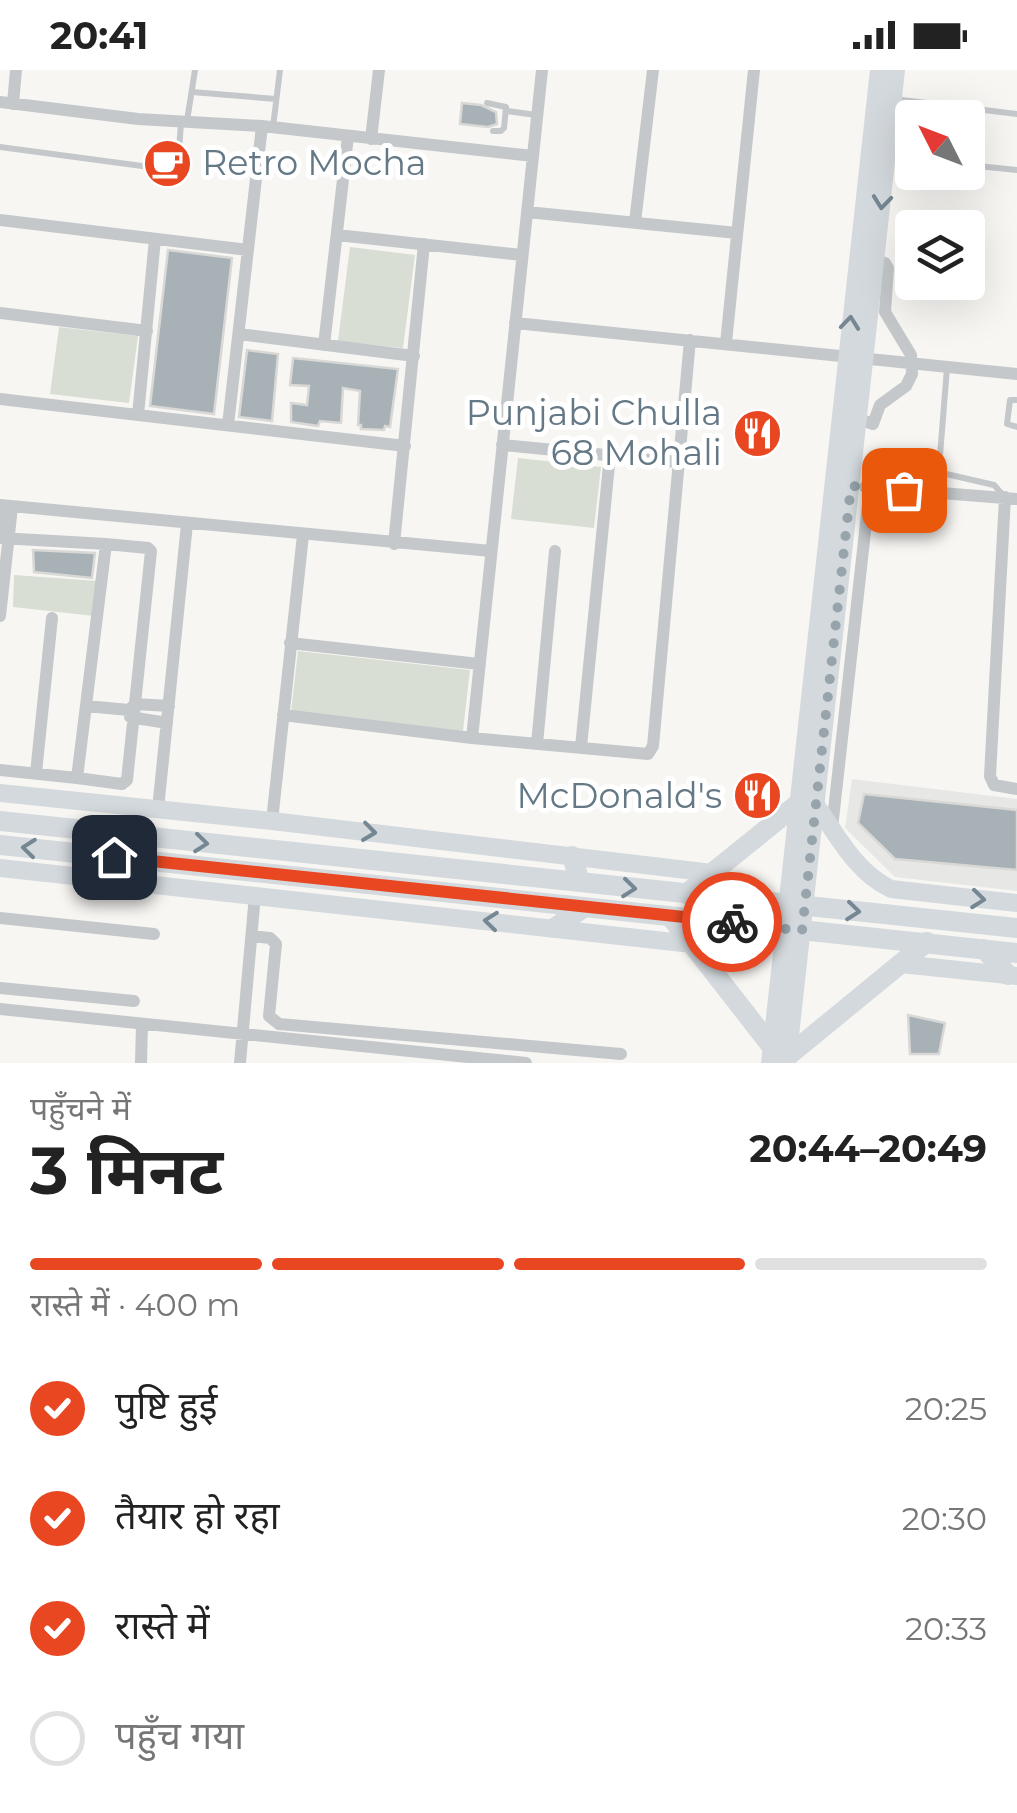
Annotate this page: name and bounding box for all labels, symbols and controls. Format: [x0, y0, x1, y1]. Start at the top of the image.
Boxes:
text: 20:41 [50, 12, 148, 59]
north arrow [895, 100, 985, 190]
map controls [895, 100, 985, 300]
cafe icon: Retro Mocha [141, 137, 193, 189]
place label: Retro Mocha [202, 141, 426, 184]
one-way arrow [872, 194, 893, 210]
button: layers [895, 210, 985, 300]
one-way arrow [839, 314, 860, 330]
place label: Punjabi Chulla 68 Mohali [466, 391, 722, 474]
restaurant icon: Punjabi Chulla 68 Mohali [731, 407, 783, 459]
pin [862, 448, 947, 533]
icon: bag [877, 463, 932, 518]
restaurant icon: McDonald's [731, 770, 783, 822]
place label: McDonald's [516, 774, 722, 817]
pin [72, 815, 157, 900]
one-way arrow [361, 821, 377, 842]
icon: home [87, 830, 142, 885]
one-way arrow [194, 832, 210, 854]
one-way arrow [20, 838, 36, 859]
courier [682, 872, 782, 972]
one-way arrow [621, 877, 637, 898]
one-way arrow [970, 888, 986, 909]
icon: bike [705, 895, 760, 950]
one-way arrow [845, 900, 861, 921]
one-way arrow [482, 911, 498, 932]
text: पहुँचने में [30, 1089, 131, 1128]
text: 20:44–20:49 [749, 1125, 987, 1172]
text: 3 मिनट [30, 1131, 223, 1210]
text: रास्ते में · 400 m [30, 1285, 240, 1324]
icon: check [30, 1381, 85, 1436]
text: पुष्टि हुई [115, 1382, 217, 1429]
text: 20:25 [905, 1389, 987, 1428]
icon: check [30, 1491, 85, 1546]
text: तैयार हो रहा [115, 1492, 280, 1539]
text: 20:30 [902, 1499, 987, 1538]
icon: check [30, 1601, 85, 1656]
text: रास्ते में [115, 1602, 210, 1649]
text: 20:33 [905, 1609, 987, 1648]
text: पहुँच गया [115, 1712, 244, 1759]

